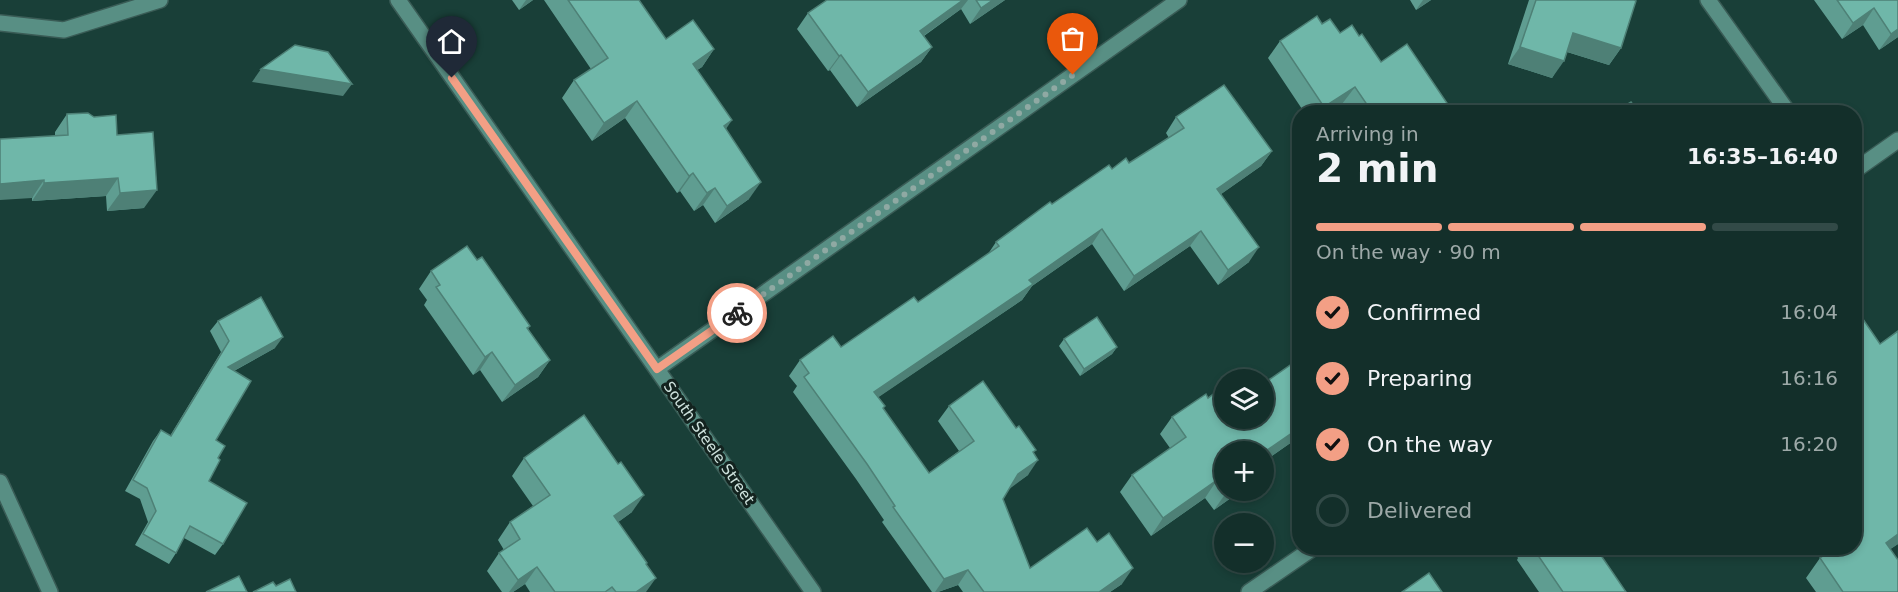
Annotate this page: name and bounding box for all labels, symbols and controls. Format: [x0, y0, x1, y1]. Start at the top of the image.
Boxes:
pin [1047, 13, 1098, 75]
pin [426, 16, 477, 78]
icon: bag [1056, 22, 1089, 55]
icon: home [435, 25, 468, 58]
text: Arriving in [1316, 122, 1419, 146]
text: 16:35–16:40 [1687, 144, 1838, 169]
text: 2 min [1316, 146, 1438, 191]
text: On the way · 90 m [1316, 240, 1501, 264]
courier [707, 283, 767, 343]
icon: check [1316, 296, 1349, 329]
icon: bike [721, 297, 754, 330]
text: Confirmed [1367, 300, 1481, 325]
text: 16:04 [1780, 300, 1838, 324]
icon: check [1316, 362, 1349, 395]
text: Preparing [1367, 366, 1473, 391]
text: 16:16 [1780, 366, 1838, 390]
map controls [1214, 369, 1274, 573]
button: layers [1214, 369, 1274, 429]
street label: South Steele Street [660, 378, 758, 508]
icon: check [1316, 428, 1349, 461]
text: On the way [1367, 432, 1493, 457]
text: 16:20 [1780, 432, 1838, 456]
button: + [1214, 441, 1274, 501]
text: Delivered [1367, 498, 1472, 523]
button: − [1214, 513, 1274, 573]

